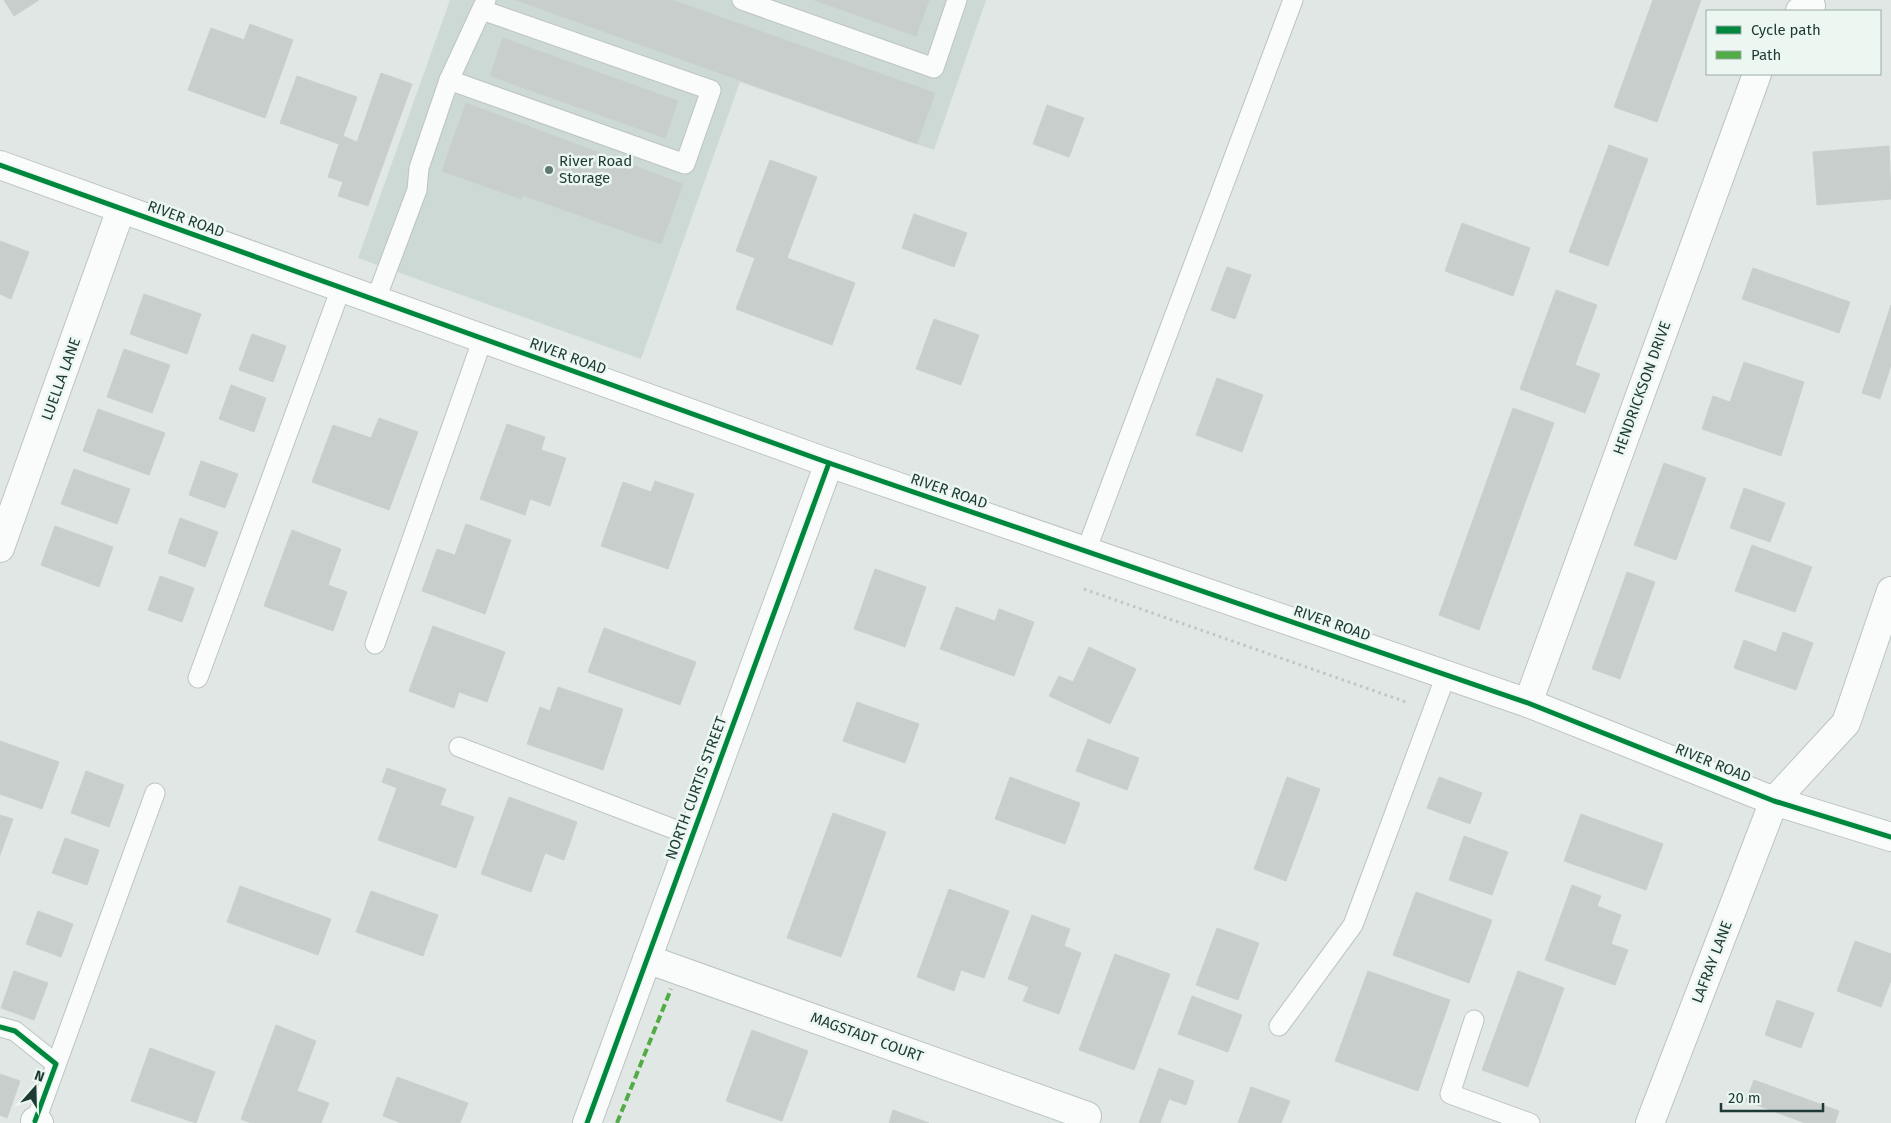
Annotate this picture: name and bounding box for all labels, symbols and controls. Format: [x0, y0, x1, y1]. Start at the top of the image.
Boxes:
legend [1706, 10, 1881, 75]
text: Cycle path [1751, 21, 1821, 39]
text: Path [1751, 46, 1781, 64]
place label: River Road Storage [559, 152, 632, 187]
marker: River Road Storage [543, 164, 555, 176]
street label: RIVER ROAD [145, 197, 227, 241]
street label: HENDRICKSON DRIVE [1609, 319, 1675, 457]
street label: RIVER ROAD [527, 334, 609, 378]
street label: LUELLA LANE [38, 335, 84, 423]
street label: RIVER ROAD [908, 469, 990, 513]
street label: RIVER ROAD [1291, 601, 1373, 645]
street label: NORTH CURTIS STREET [662, 714, 730, 862]
street label: RIVER ROAD [1672, 740, 1754, 786]
street label: LAFRAY LANE [1688, 918, 1736, 1006]
street label: MAGSTADT COURT [808, 1008, 926, 1066]
north arrow [10, 1063, 60, 1113]
text: N [32, 1067, 47, 1086]
scale bar [1721, 1080, 1824, 1112]
text: 20 m [1728, 1089, 1761, 1107]

